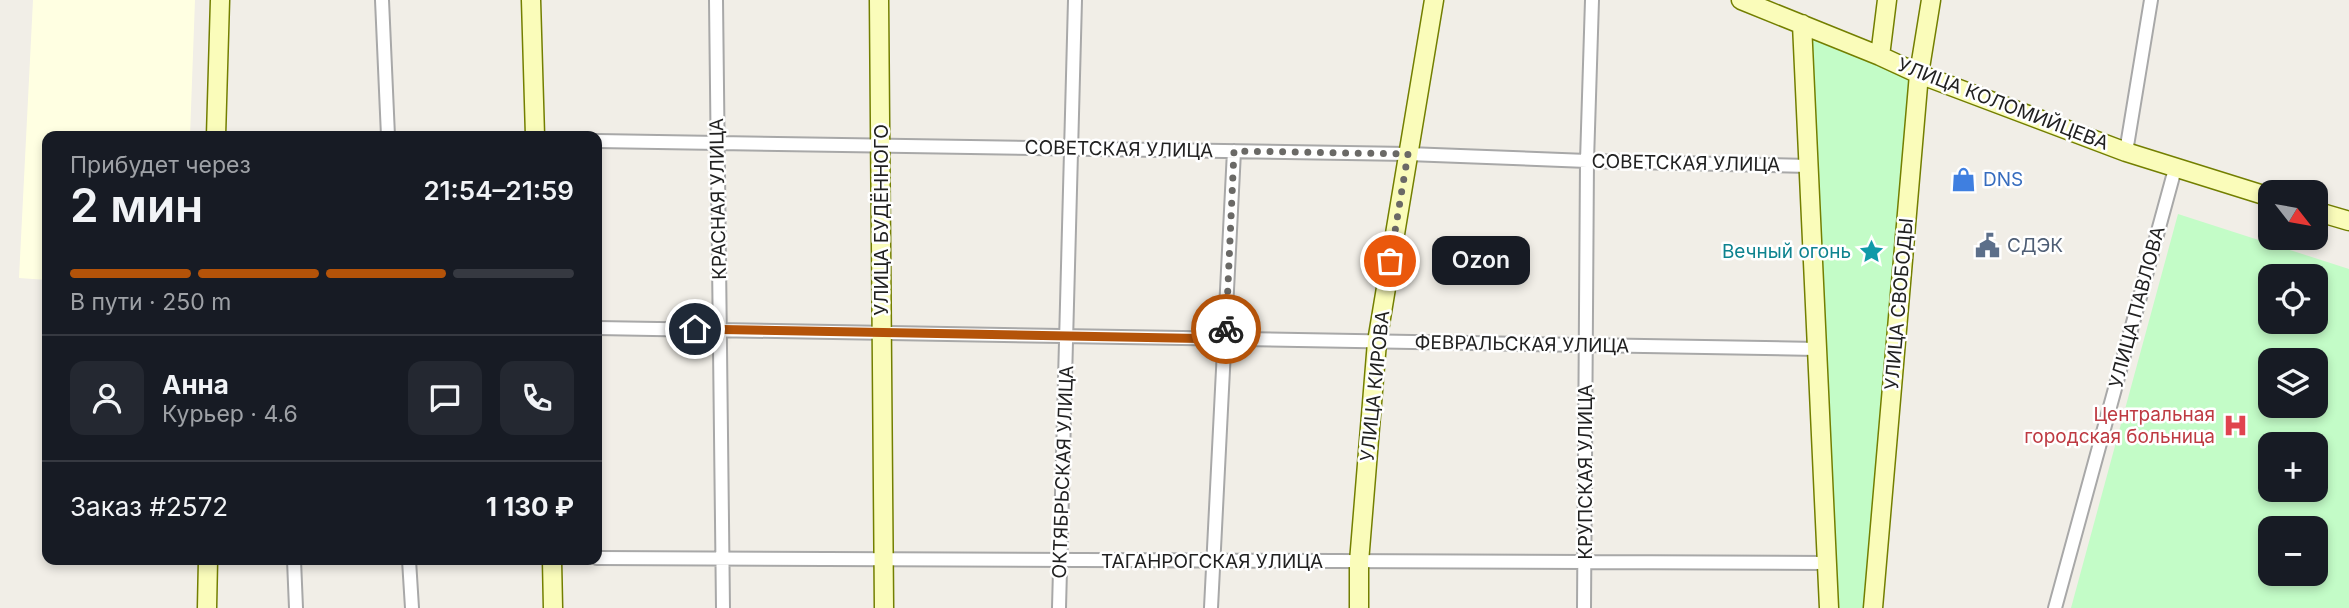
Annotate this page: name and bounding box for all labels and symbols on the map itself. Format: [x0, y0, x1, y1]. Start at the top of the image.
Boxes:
street label: УЛИЦА КОЛОМИЙЦЕВА [1894, 52, 2112, 155]
street label: КРАСНАЯ УЛИЦА [705, 118, 731, 280]
street label: УЛИЦА БУДЁННОГО [870, 124, 893, 316]
street label: СОВЕТСКАЯ УЛИЦА [1025, 136, 1213, 162]
street label: СОВЕТСКАЯ УЛИЦА [1592, 150, 1780, 176]
shop icon: DNS [1949, 165, 1977, 193]
place label: DNS [1983, 168, 2023, 191]
north arrow [2258, 180, 2328, 250]
street label: УЛИЦА СВОБОДЫ [1880, 217, 1918, 391]
street label: УЛИЦА ПАВЛОВА [2104, 224, 2170, 390]
pin [1360, 231, 1420, 291]
public building icon: СДЭК [1973, 231, 2001, 259]
place label: СДЭК [2007, 234, 2063, 257]
callout: Ozon [1432, 236, 1530, 286]
place icon: Вечный огонь [1857, 237, 1885, 265]
place label: Вечный огонь [1722, 240, 1851, 263]
courier [1191, 294, 1261, 364]
pin [665, 299, 725, 359]
street label: УЛИЦА КИРОВА [1356, 309, 1394, 463]
street label: ФЕВРАЛЬСКАЯ УЛИЦА [1415, 331, 1629, 357]
street label: ОКТЯБРЬСКАЯ УЛИЦА [1048, 365, 1078, 579]
street label: КРУПСКАЯ УЛИЦА [1574, 384, 1597, 560]
place label: Центральная городская больница [2024, 403, 2215, 448]
hospital icon: Центральная городская больница [2221, 411, 2249, 439]
street label: ТАГАНРОГСКАЯ УЛИЦА [1101, 550, 1323, 573]

